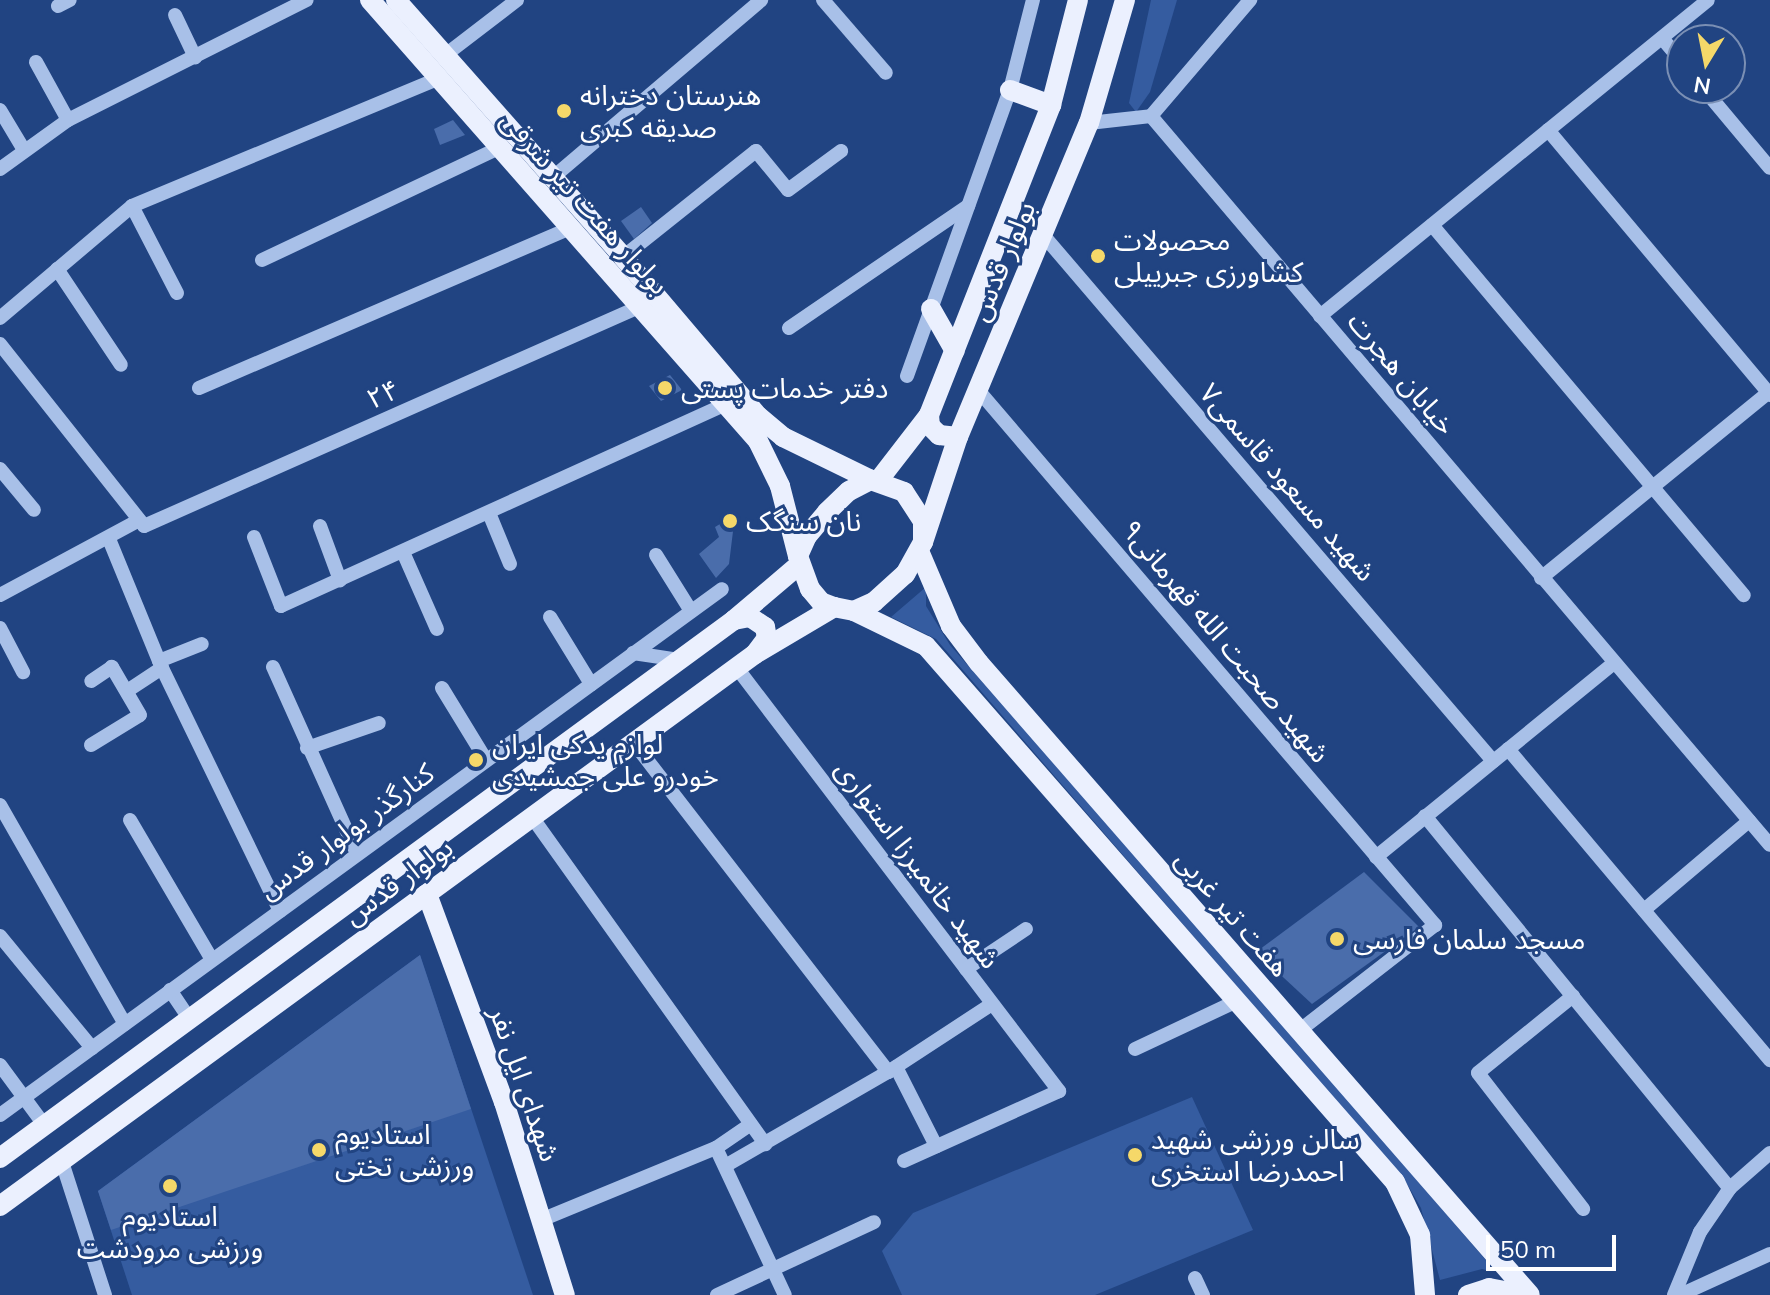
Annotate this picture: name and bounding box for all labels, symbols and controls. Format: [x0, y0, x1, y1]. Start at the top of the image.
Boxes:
north arrow [1666, 24, 1746, 104]
text: N [1692, 70, 1713, 101]
place label: هنرستان دخترانه صدیقه کبری [580, 78, 761, 144]
marker: هنرستان دخترانه صدیقه کبری [555, 102, 573, 120]
street label: بولوار هفت تیر شرقی [494, 103, 676, 301]
street label: بولوار قدس [962, 196, 1042, 326]
place label: محصولات کشاورزی جبرییلی [1114, 223, 1303, 289]
marker: محصولات کشاورزی جبرییلی [1089, 247, 1107, 265]
street label: خیابان هجرت [1341, 305, 1463, 441]
place label: دفتر خدمات پستی [681, 371, 888, 405]
street label: ۲۴ [362, 372, 404, 416]
street label: شهید مسعود قاسمی۷ [1193, 376, 1383, 588]
marker: دفتر خدمات پستی [656, 379, 674, 397]
place label: نان سنگک [746, 504, 861, 538]
marker: نان سنگک [721, 512, 739, 530]
street label: شهید صحبت الله قهرمانی۹ [1115, 513, 1337, 769]
place label: لوازم یدکی ایران خودرو علی جمشیدی [492, 727, 719, 793]
marker: لوازم یدکی ایران خودرو علی جمشیدی [467, 751, 485, 769]
street label: شهید خانمیرزا استواری [829, 753, 1007, 975]
street label: کنارگذر بولوار قدس [251, 756, 441, 906]
street label: بولوار قدس [337, 830, 459, 932]
street label: هفت تیر غربی [1169, 843, 1297, 983]
place label: مسجد سلمان فارسی [1353, 922, 1585, 956]
marker: مسجد سلمان فارسی [1328, 930, 1346, 948]
street label: شهدای ایل نفر [483, 1002, 567, 1166]
place label: استادیوم ورزشی تختی [335, 1117, 474, 1183]
place label: سالن ورزشی شهید احمدرضا استخری [1151, 1122, 1360, 1188]
marker: استادیوم ورزشی تختی [310, 1141, 328, 1159]
marker: سالن ورزشی شهید احمدرضا استخری [1126, 1146, 1144, 1164]
marker: استادیوم ورزشی مرودشت [161, 1177, 179, 1195]
place label: استادیوم ورزشی مرودشت [77, 1199, 263, 1265]
scale bar [1490, 1219, 1620, 1269]
text: 50 m [1500, 1234, 1556, 1264]

